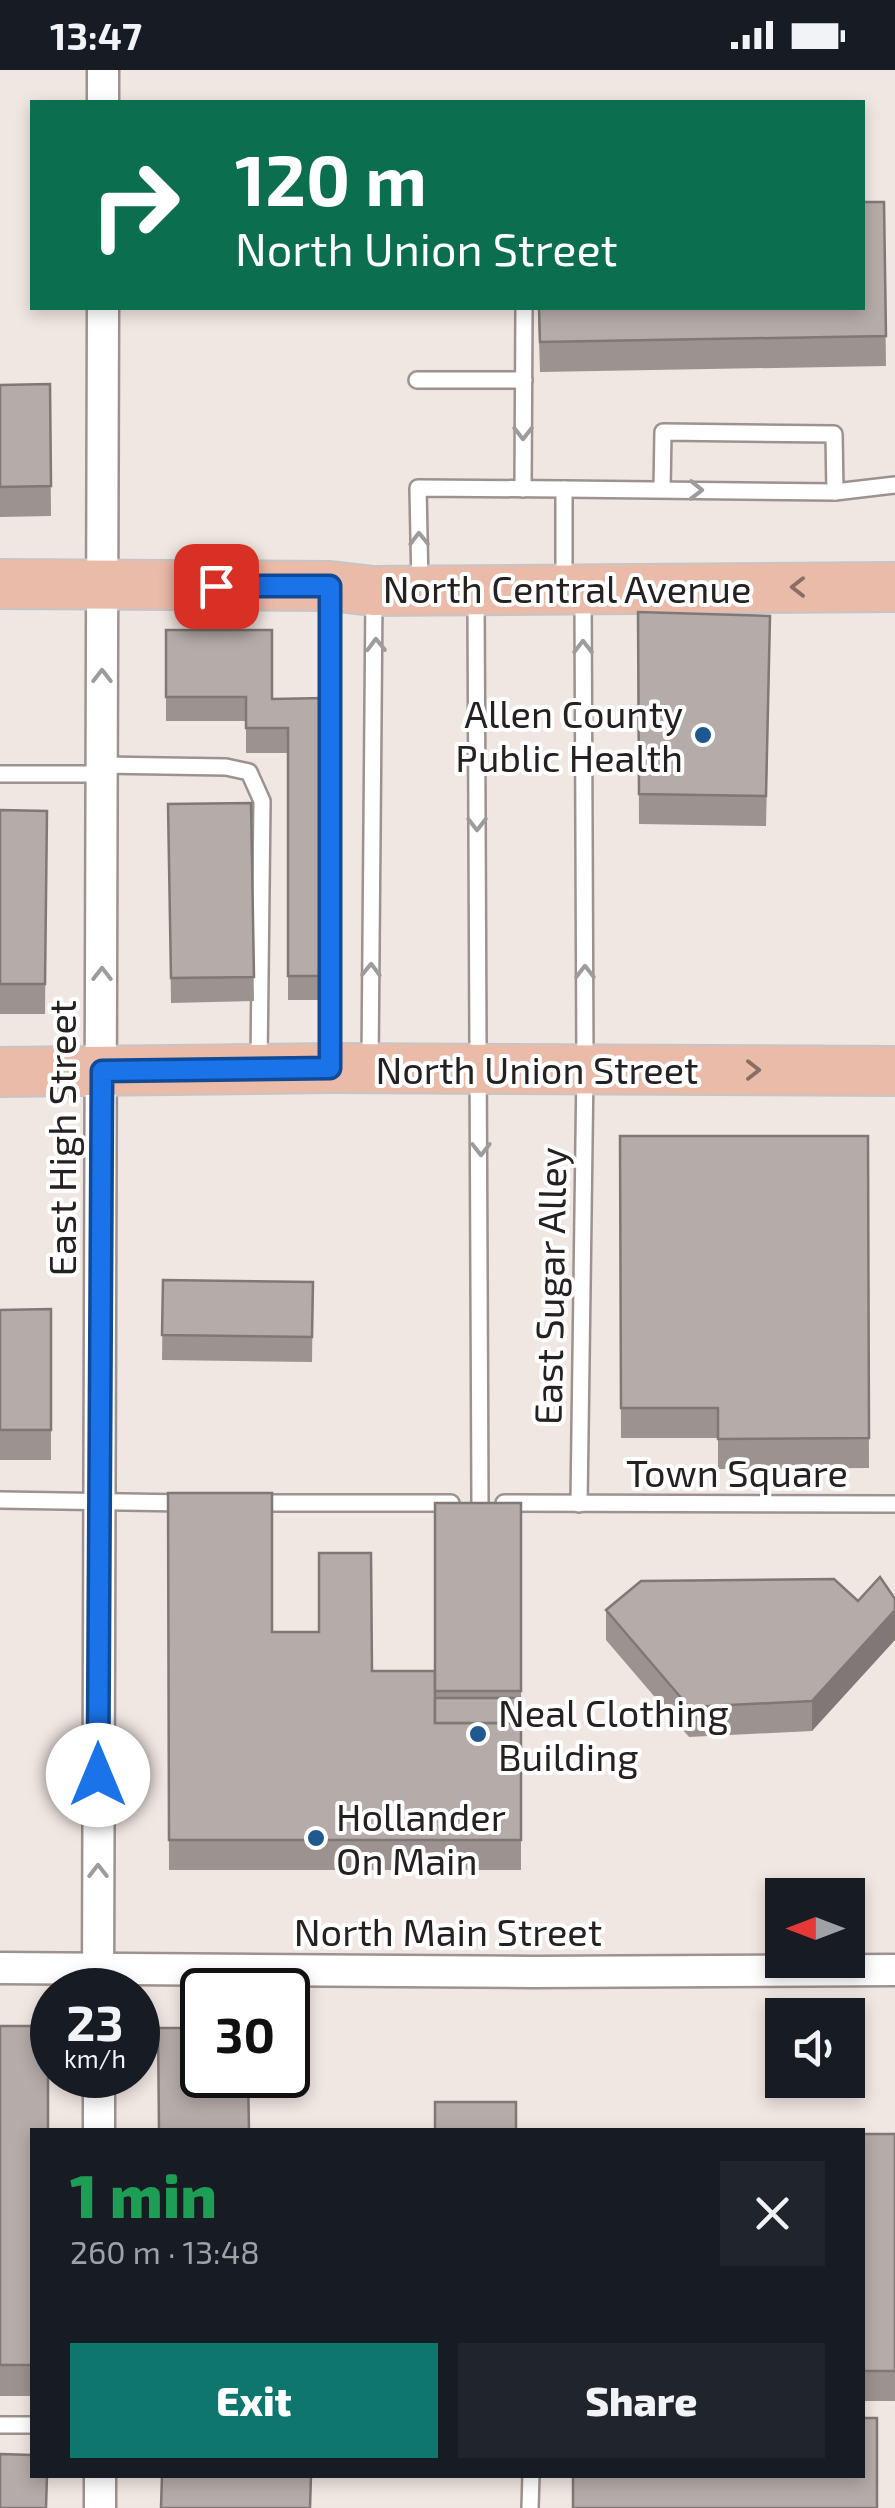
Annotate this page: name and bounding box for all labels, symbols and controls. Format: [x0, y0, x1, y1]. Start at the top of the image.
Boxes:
text: 13:47 [50, 12, 142, 58]
text: 120 m [235, 136, 427, 220]
icon: right [70, 140, 200, 270]
text: North Union Street [235, 221, 618, 275]
one-way arrow [512, 426, 534, 442]
one-way arrow [690, 479, 705, 501]
one-way arrow [408, 531, 430, 546]
pin [174, 544, 259, 629]
icon: arrive [189, 559, 244, 614]
street label: North Central Avenue [383, 565, 751, 611]
one-way arrow [789, 576, 804, 598]
one-way arrow [365, 637, 387, 652]
one-way arrow [572, 638, 594, 654]
one-way arrow [91, 667, 113, 682]
place label: Allen County Public Health [455, 690, 683, 780]
marker: Allen County Public Health [692, 724, 714, 746]
one-way arrow [466, 818, 488, 833]
one-way arrow [360, 962, 382, 978]
one-way arrow [574, 963, 596, 978]
one-way arrow [91, 965, 113, 980]
street label: East High Street [38, 1000, 84, 1276]
street label: North Union Street [375, 1046, 699, 1092]
one-way arrow [746, 1059, 761, 1081]
one-way arrow [470, 1142, 492, 1158]
street label: East Sugar Alley [524, 1147, 574, 1425]
street label: Town Square [626, 1449, 848, 1495]
place label: Neal Clothing Building [498, 1689, 729, 1779]
position arrow [46, 1723, 150, 1827]
marker: Neal Clothing Building [467, 1723, 489, 1745]
place label: Hollander On Main [336, 1793, 506, 1883]
marker: Hollander On Main [305, 1827, 327, 1849]
one-way arrow [87, 1863, 109, 1878]
north arrow [765, 1878, 865, 1978]
map controls [765, 1878, 865, 2098]
street label: North Main Street [294, 1908, 602, 1954]
speed limit sign: 30 [180, 1968, 310, 2098]
text: 23 [66, 1991, 124, 2051]
button: sound [765, 1998, 865, 2098]
text: km/h [64, 2043, 126, 2073]
text: 1 min [70, 2158, 217, 2230]
button: close [720, 2161, 825, 2266]
text: 260 m · 13:48 [70, 2232, 260, 2270]
button: Exit [70, 2343, 438, 2458]
button: Share [458, 2343, 825, 2458]

